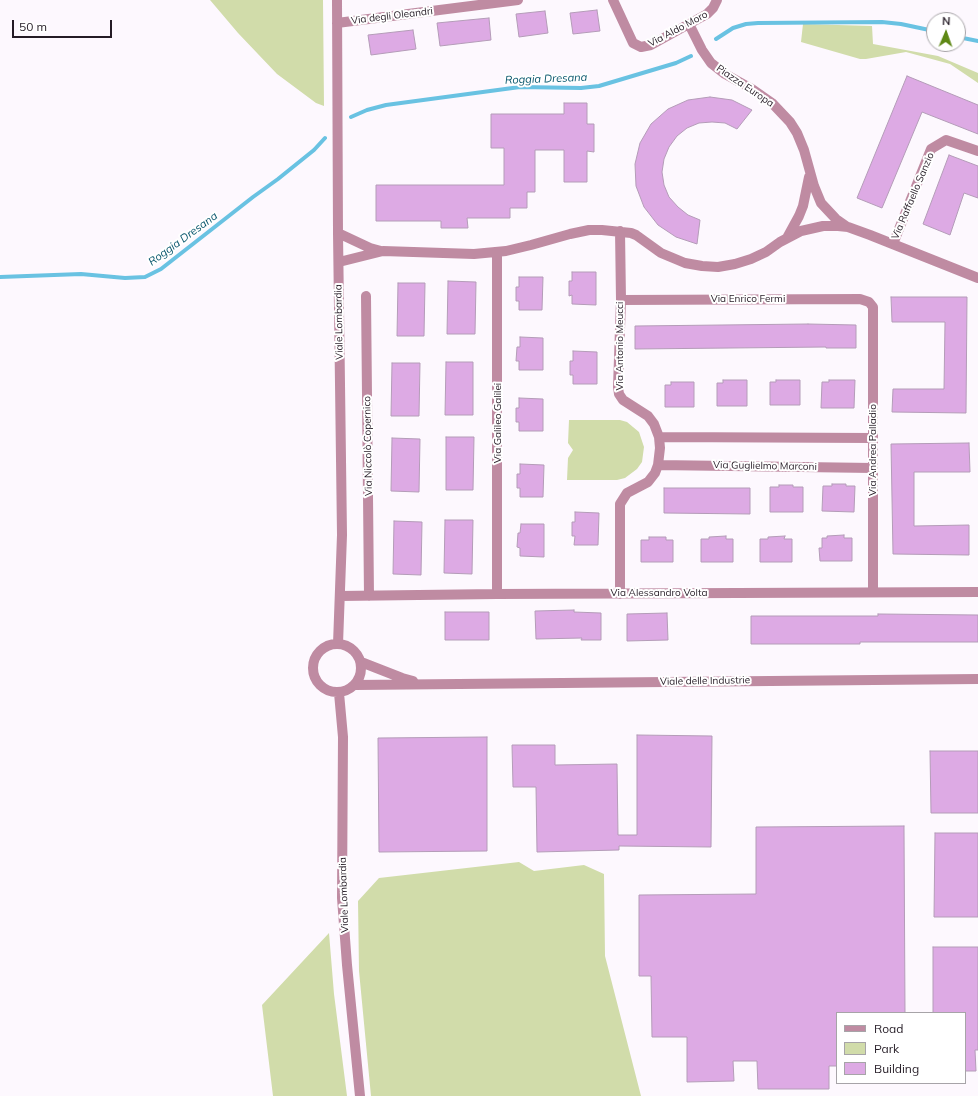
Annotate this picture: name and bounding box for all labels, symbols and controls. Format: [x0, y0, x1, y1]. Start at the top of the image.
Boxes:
street label: Via degli Oleandri [350, 5, 434, 27]
street label: Via Aldo Moro [646, 8, 710, 50]
scale bar [14, 12, 114, 38]
north arrow [926, 12, 966, 52]
text: N [942, 14, 951, 28]
text: 50 m [19, 19, 47, 34]
street label: Piazza Europa [714, 62, 776, 110]
water label: Roggia Dresana [505, 71, 587, 87]
street label: Via Raffaello Sanzio [889, 151, 937, 241]
water label: Roggia Dresana [146, 209, 220, 269]
street label: Viale Lombardia [332, 284, 346, 360]
street label: Via Enrico Fermi [711, 293, 785, 305]
street label: Via Antonio Meucci [614, 302, 626, 390]
street label: Via Galileo Galilei [492, 383, 504, 463]
street label: Via Niccolò Copernico [361, 396, 375, 496]
street label: Via Andrea Palladio [867, 404, 879, 496]
street label: Via Guglielmo Marconi [713, 459, 817, 473]
street label: Via Alessandro Volta [611, 587, 707, 599]
street label: Viale delle Industrie [660, 674, 750, 688]
street label: Viale Lombardia [337, 857, 351, 933]
legend [836, 1012, 966, 1084]
text: Road [874, 1021, 903, 1036]
text: Park [874, 1041, 899, 1056]
text: Building [874, 1061, 919, 1076]

